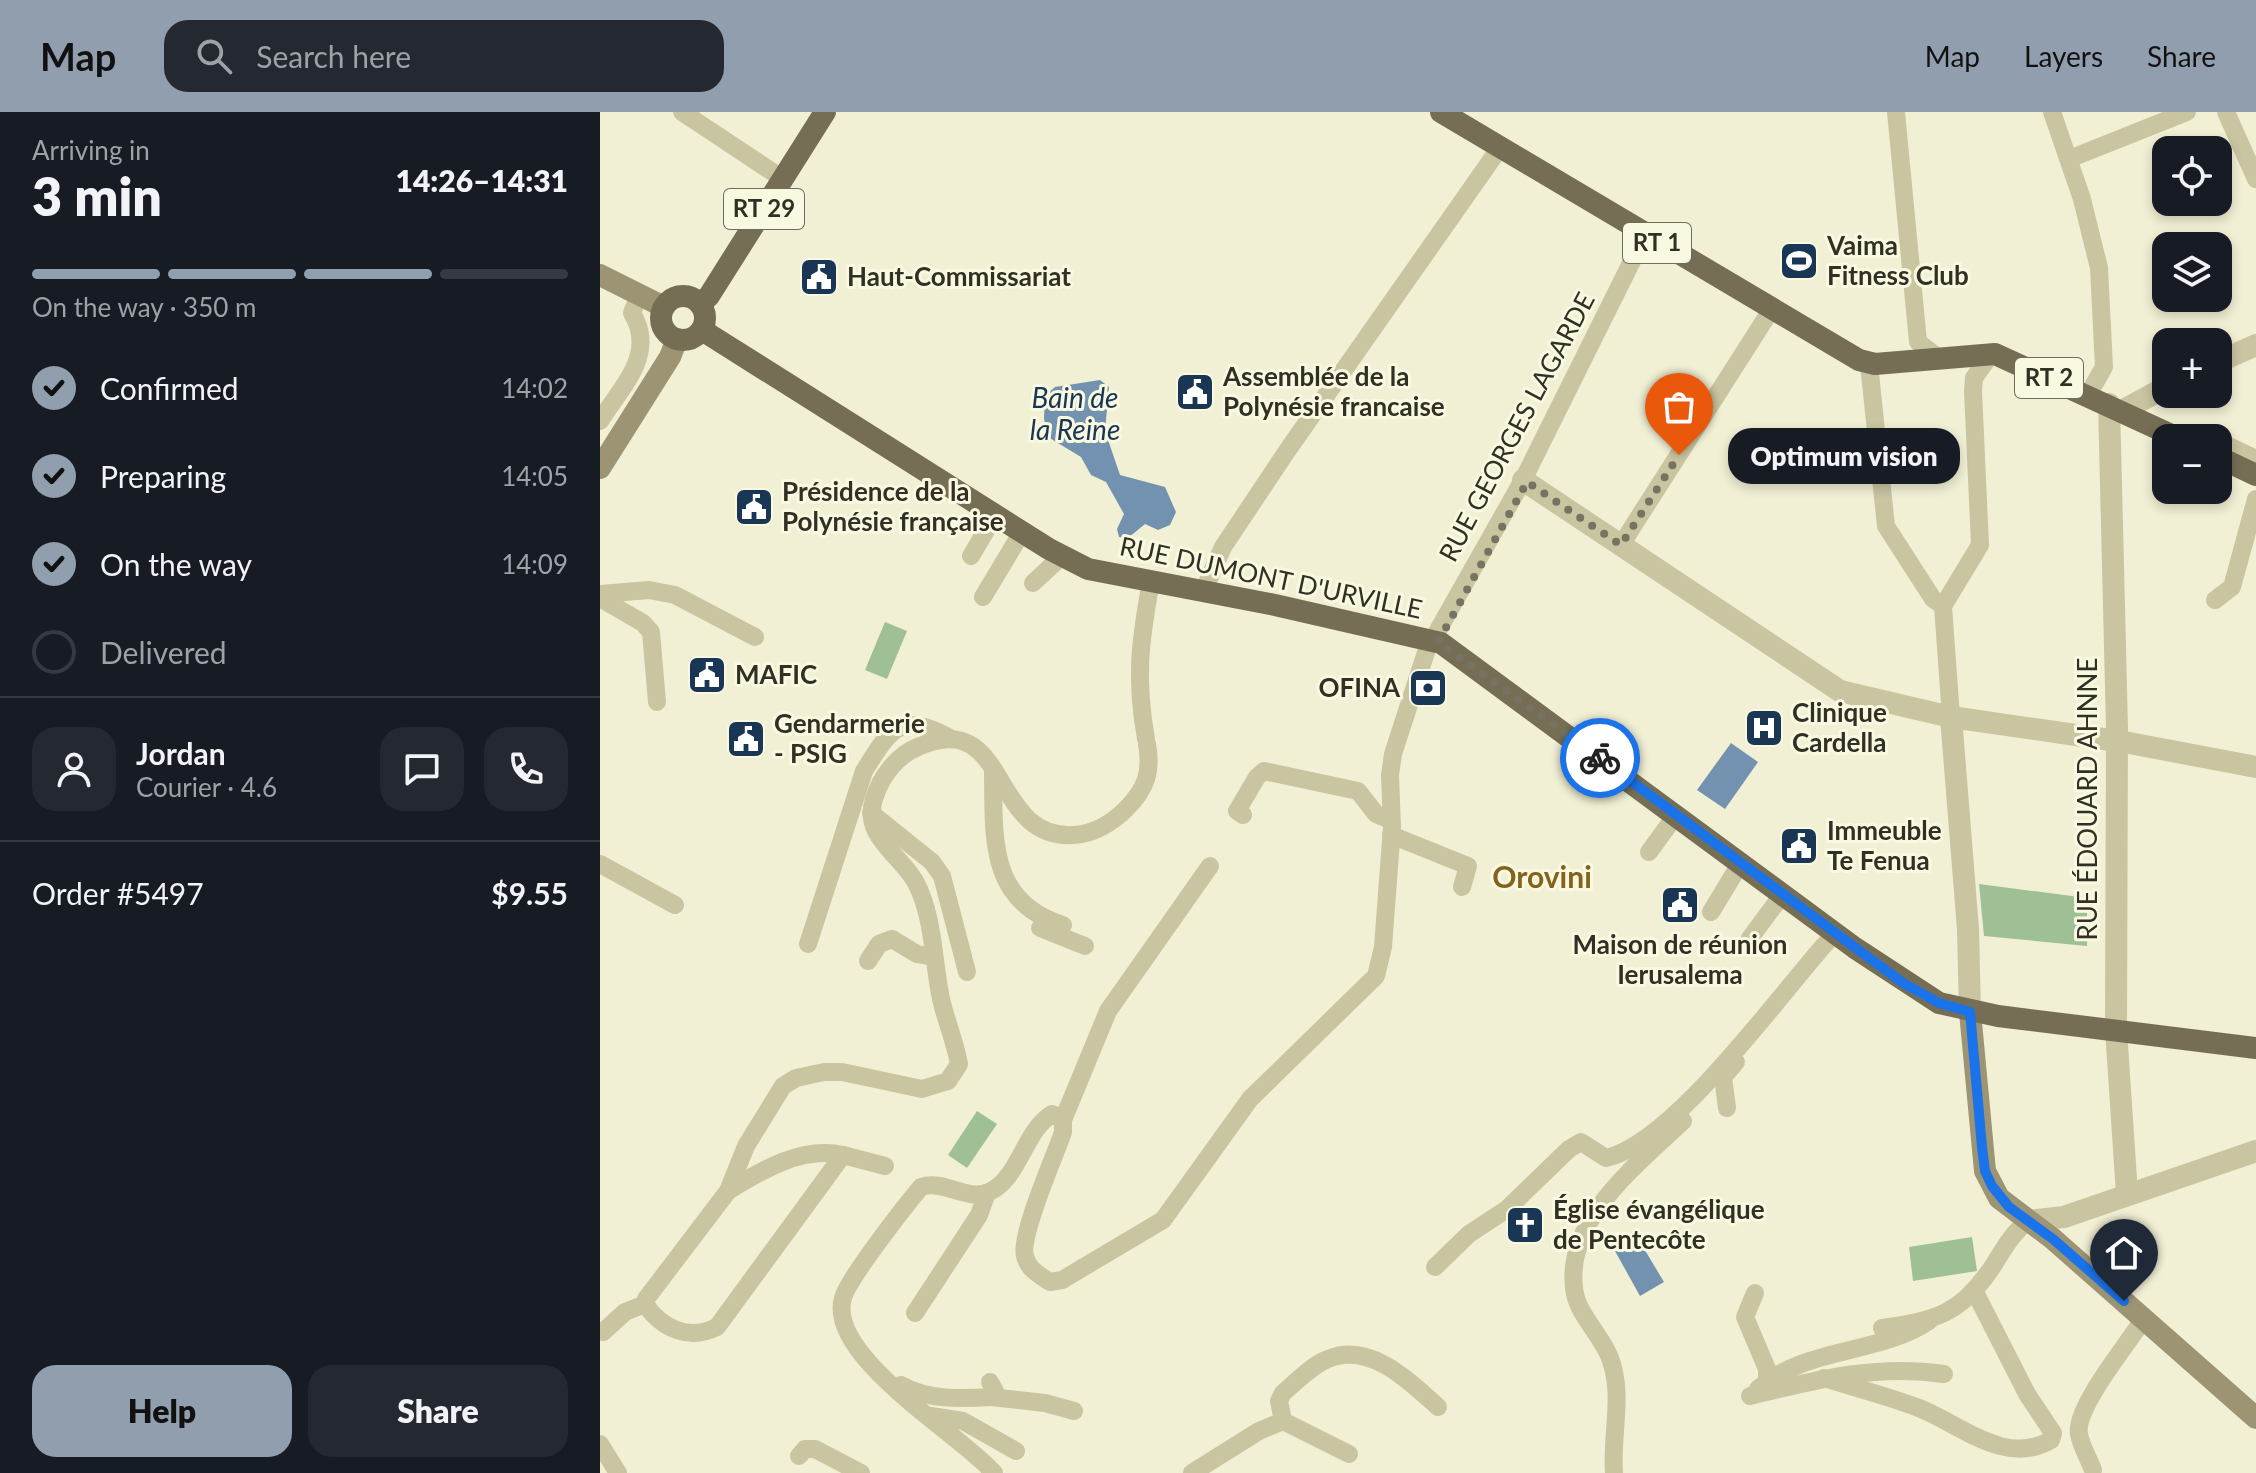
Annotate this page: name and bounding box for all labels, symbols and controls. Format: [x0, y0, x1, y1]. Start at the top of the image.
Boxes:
search box [164, 20, 724, 92]
text: Map [40, 33, 116, 79]
icon: search [192, 34, 236, 78]
text: Search here [256, 38, 411, 74]
text: Map [1925, 39, 1980, 73]
text: Layers [2024, 39, 2103, 73]
text: Share [2147, 39, 2216, 73]
text: Arriving in [32, 134, 150, 166]
map controls [2152, 136, 2232, 504]
button: locate [2152, 136, 2232, 216]
text: 14:26–14:31 [395, 162, 568, 198]
text: 3 min [32, 165, 162, 227]
road number: RT 29 [724, 189, 804, 229]
road number: RT 1 [1623, 223, 1691, 263]
place label: Vaima Fitness Club [1826, 229, 1969, 291]
button: layers [2152, 232, 2232, 312]
sports icon: Vaima Fitness Club [1778, 240, 1820, 282]
public building icon: Haut-Commissariat [798, 256, 840, 298]
place label: Haut-Commissariat [847, 260, 1071, 292]
street label: RUE GEORGES LAGARDE [1432, 286, 1601, 567]
text: On the way · 350 m [32, 291, 256, 323]
button: + [2152, 328, 2232, 408]
road number: RT 2 [2015, 358, 2083, 398]
place label: Assemblée de la Polynésie francaise [1222, 360, 1445, 422]
icon: check [32, 366, 76, 410]
text: Confirmed [100, 370, 239, 406]
public building icon: Assemblée de la Polynésie francaise [1174, 371, 1216, 413]
text: 14:02 [501, 372, 568, 404]
pin [1645, 373, 1713, 455]
water label: Bain de la Reine [1030, 380, 1120, 446]
icon: bag [1657, 385, 1701, 429]
button: − [2152, 424, 2232, 504]
callout: Optimum vision [1727, 427, 1959, 483]
text: Optimum vision [1751, 440, 1938, 472]
icon: check [32, 454, 76, 498]
text: Preparing [100, 458, 226, 494]
text: 14:05 [501, 460, 568, 492]
place label: Présidence de la Polynésie française [782, 475, 1004, 537]
public building icon: Présidence de la Polynésie française [733, 486, 775, 528]
street label: RUE DUMONT D'URVILLE [1117, 529, 1425, 625]
icon: check [32, 542, 76, 586]
text: On the way [100, 546, 252, 582]
text: 14:09 [501, 548, 568, 580]
text: Delivered [100, 634, 227, 670]
public building icon: MAFIC [686, 654, 728, 696]
place label: MAFIC [735, 658, 817, 690]
street label: RUE ÉDOUARD AHNNE [2071, 658, 2103, 940]
bank icon: OFINA [1407, 667, 1449, 709]
place label: OFINA [1318, 671, 1401, 703]
place label: Clinique Cardella [1792, 696, 1887, 758]
place label: Gendarmerie - PSIG [774, 707, 925, 769]
hospital icon: Clinique Cardella [1743, 707, 1785, 749]
public building icon: Gendarmerie - PSIG [725, 718, 767, 760]
courier [1560, 718, 1640, 798]
button: person [32, 727, 116, 811]
button: chat [380, 727, 464, 811]
button: phone [484, 727, 568, 811]
text: Jordan [136, 735, 226, 771]
icon: bike [1578, 736, 1622, 780]
text: Courier · 4.6 [136, 771, 277, 803]
place label: Immeuble Te Fenua [1827, 814, 1942, 876]
public building icon: Immeuble Te Fenua [1778, 825, 1820, 867]
district label: Orovini [1492, 858, 1592, 894]
text: Order #5497 [32, 875, 204, 911]
text: $9.55 [491, 875, 568, 911]
public building icon: Maison de réunion Ierusalema [1659, 884, 1701, 926]
place label: Maison de réunion Ierusalema [1572, 928, 1788, 990]
place label: Église évangélique de Pentecôte [1553, 1193, 1765, 1255]
church icon: Église évangélique de Pentecôte [1504, 1204, 1546, 1246]
pin [2090, 1219, 2158, 1301]
icon: home [2102, 1231, 2146, 1275]
button: Help [32, 1365, 292, 1457]
button: Share [308, 1365, 568, 1457]

